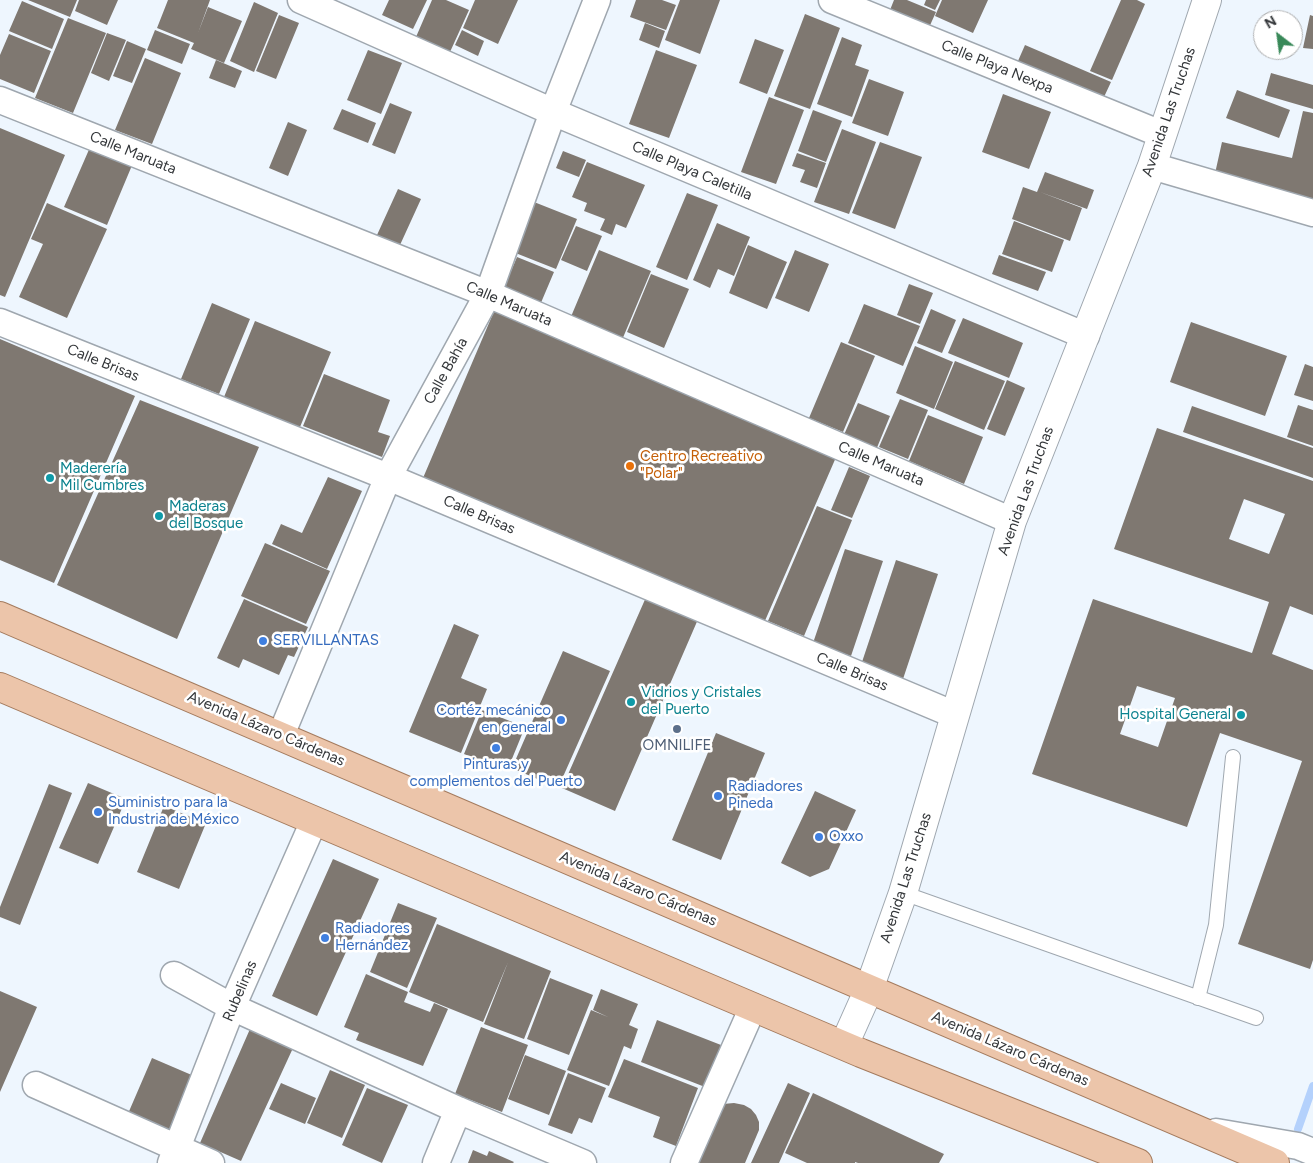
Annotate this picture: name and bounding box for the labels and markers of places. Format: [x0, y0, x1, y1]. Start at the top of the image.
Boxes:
place label: Centro Recreativo "Polar" [640, 448, 763, 483]
place label: Maderería Mil Cumbres [60, 460, 144, 495]
marker: Centro Recreativo "Polar" [624, 460, 636, 472]
marker: Maderería Mil Cumbres [44, 472, 56, 484]
place label: Maderas del Bosque [169, 498, 243, 533]
marker: Maderas del Bosque [153, 510, 165, 522]
place label: SERVILLANTAS [273, 632, 379, 650]
marker: SERVILLANTAS [257, 635, 269, 647]
place label: Vidrios y Cristales del Puerto [641, 684, 761, 719]
marker: Vidrios y Cristales del Puerto [625, 696, 637, 708]
place label: Cortéz mecánico en general [436, 702, 551, 737]
place label: Hospital General [1119, 706, 1231, 724]
marker: Hospital General [1235, 709, 1247, 721]
marker: Cortéz mecánico en general [555, 714, 567, 726]
marker: OMNILIFE [671, 723, 683, 735]
place label: OMNILIFE [643, 737, 711, 755]
marker: Pinturas y complementos del Puerto [490, 742, 502, 754]
place label: Pinturas y complementos del Puerto [410, 756, 582, 791]
place label: Radiadores Pineda [728, 778, 803, 813]
marker: Radiadores Pineda [712, 790, 724, 802]
place label: Suministro para la Industria de México [108, 794, 239, 829]
marker: Suministro para la Industria de México [92, 806, 104, 818]
place label: Oxxo [829, 828, 864, 846]
marker: Oxxo [813, 831, 825, 843]
place label: Radiadores Hernández [335, 920, 410, 955]
marker: Radiadores Hernández [319, 932, 331, 944]

